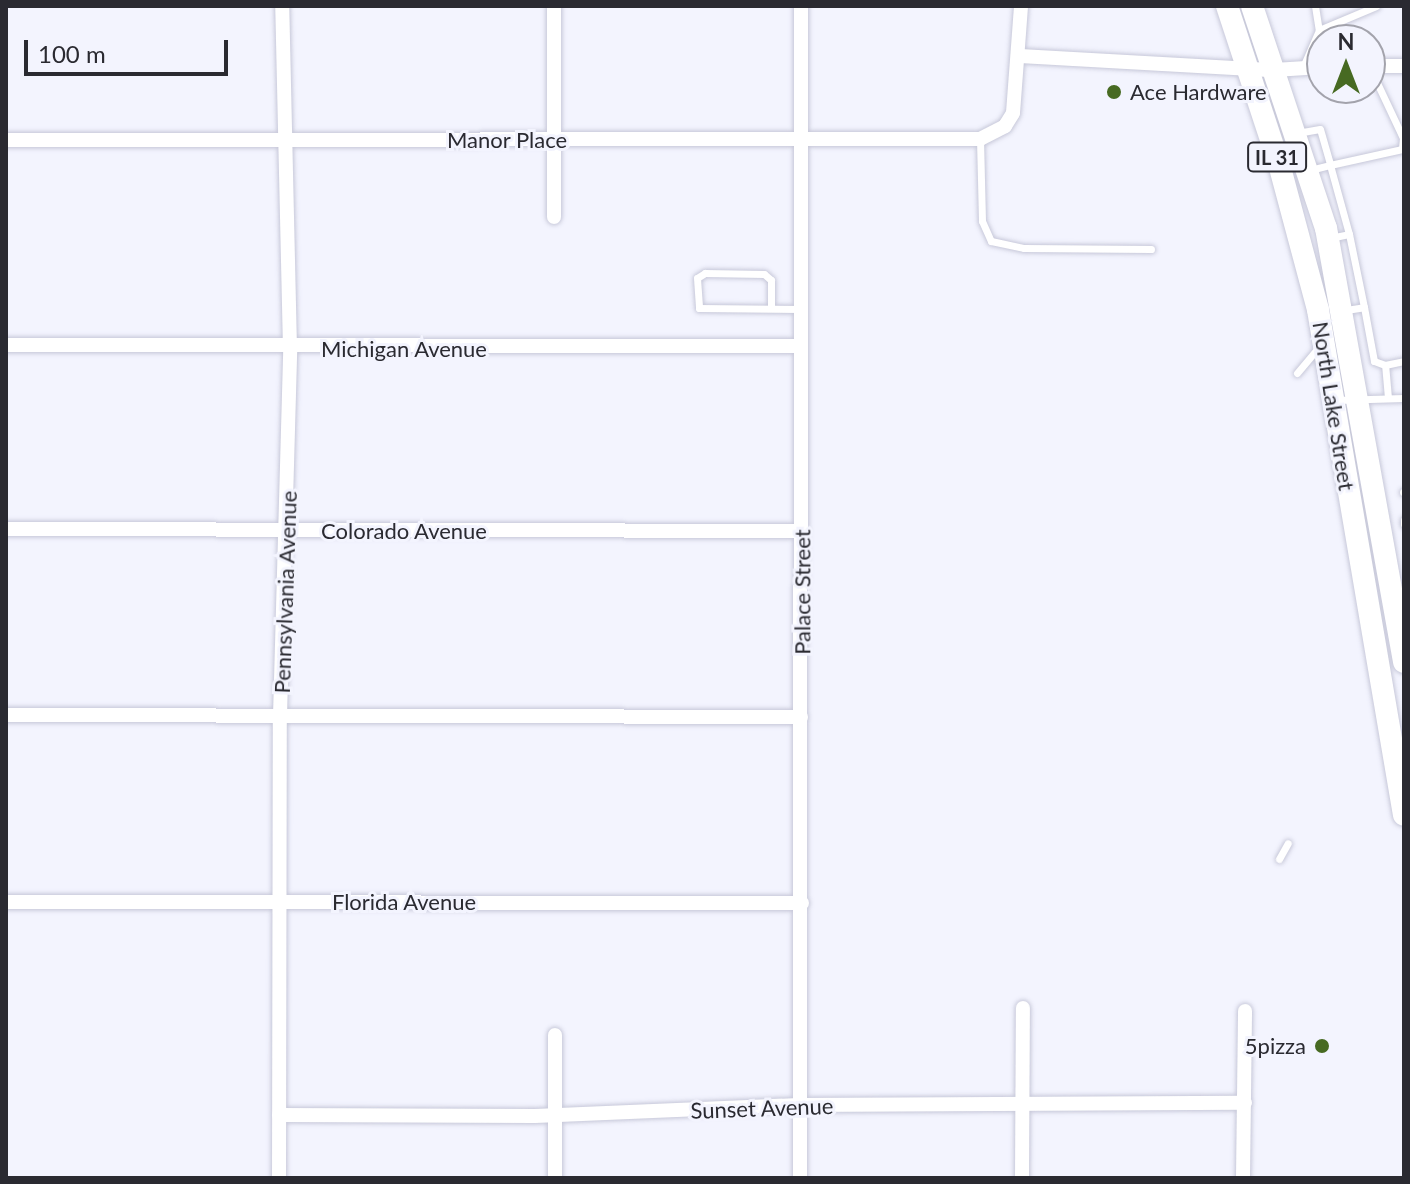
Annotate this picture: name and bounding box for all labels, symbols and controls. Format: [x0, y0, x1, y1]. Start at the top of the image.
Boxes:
scale bar [28, 24, 232, 74]
north arrow [1306, 24, 1386, 104]
text: N [1338, 28, 1354, 55]
text: 100 m [38, 39, 106, 68]
place label: Ace Hardware [1130, 79, 1267, 105]
marker: Ace Hardware [1105, 83, 1123, 101]
street label: Manor Place [447, 127, 567, 153]
road number: IL 31 [1245, 141, 1309, 173]
street label: North Lake Street [1308, 320, 1360, 492]
street label: Michigan Avenue [321, 336, 487, 362]
street label: Pennsylvania Avenue [268, 490, 302, 694]
street label: Colorado Avenue [321, 518, 487, 544]
street label: Palace Street [789, 529, 815, 655]
street label: Florida Avenue [332, 889, 476, 915]
place label: 5pizza [1245, 1033, 1306, 1059]
marker: 5pizza [1313, 1037, 1331, 1055]
street label: Sunset Avenue [690, 1092, 834, 1124]

